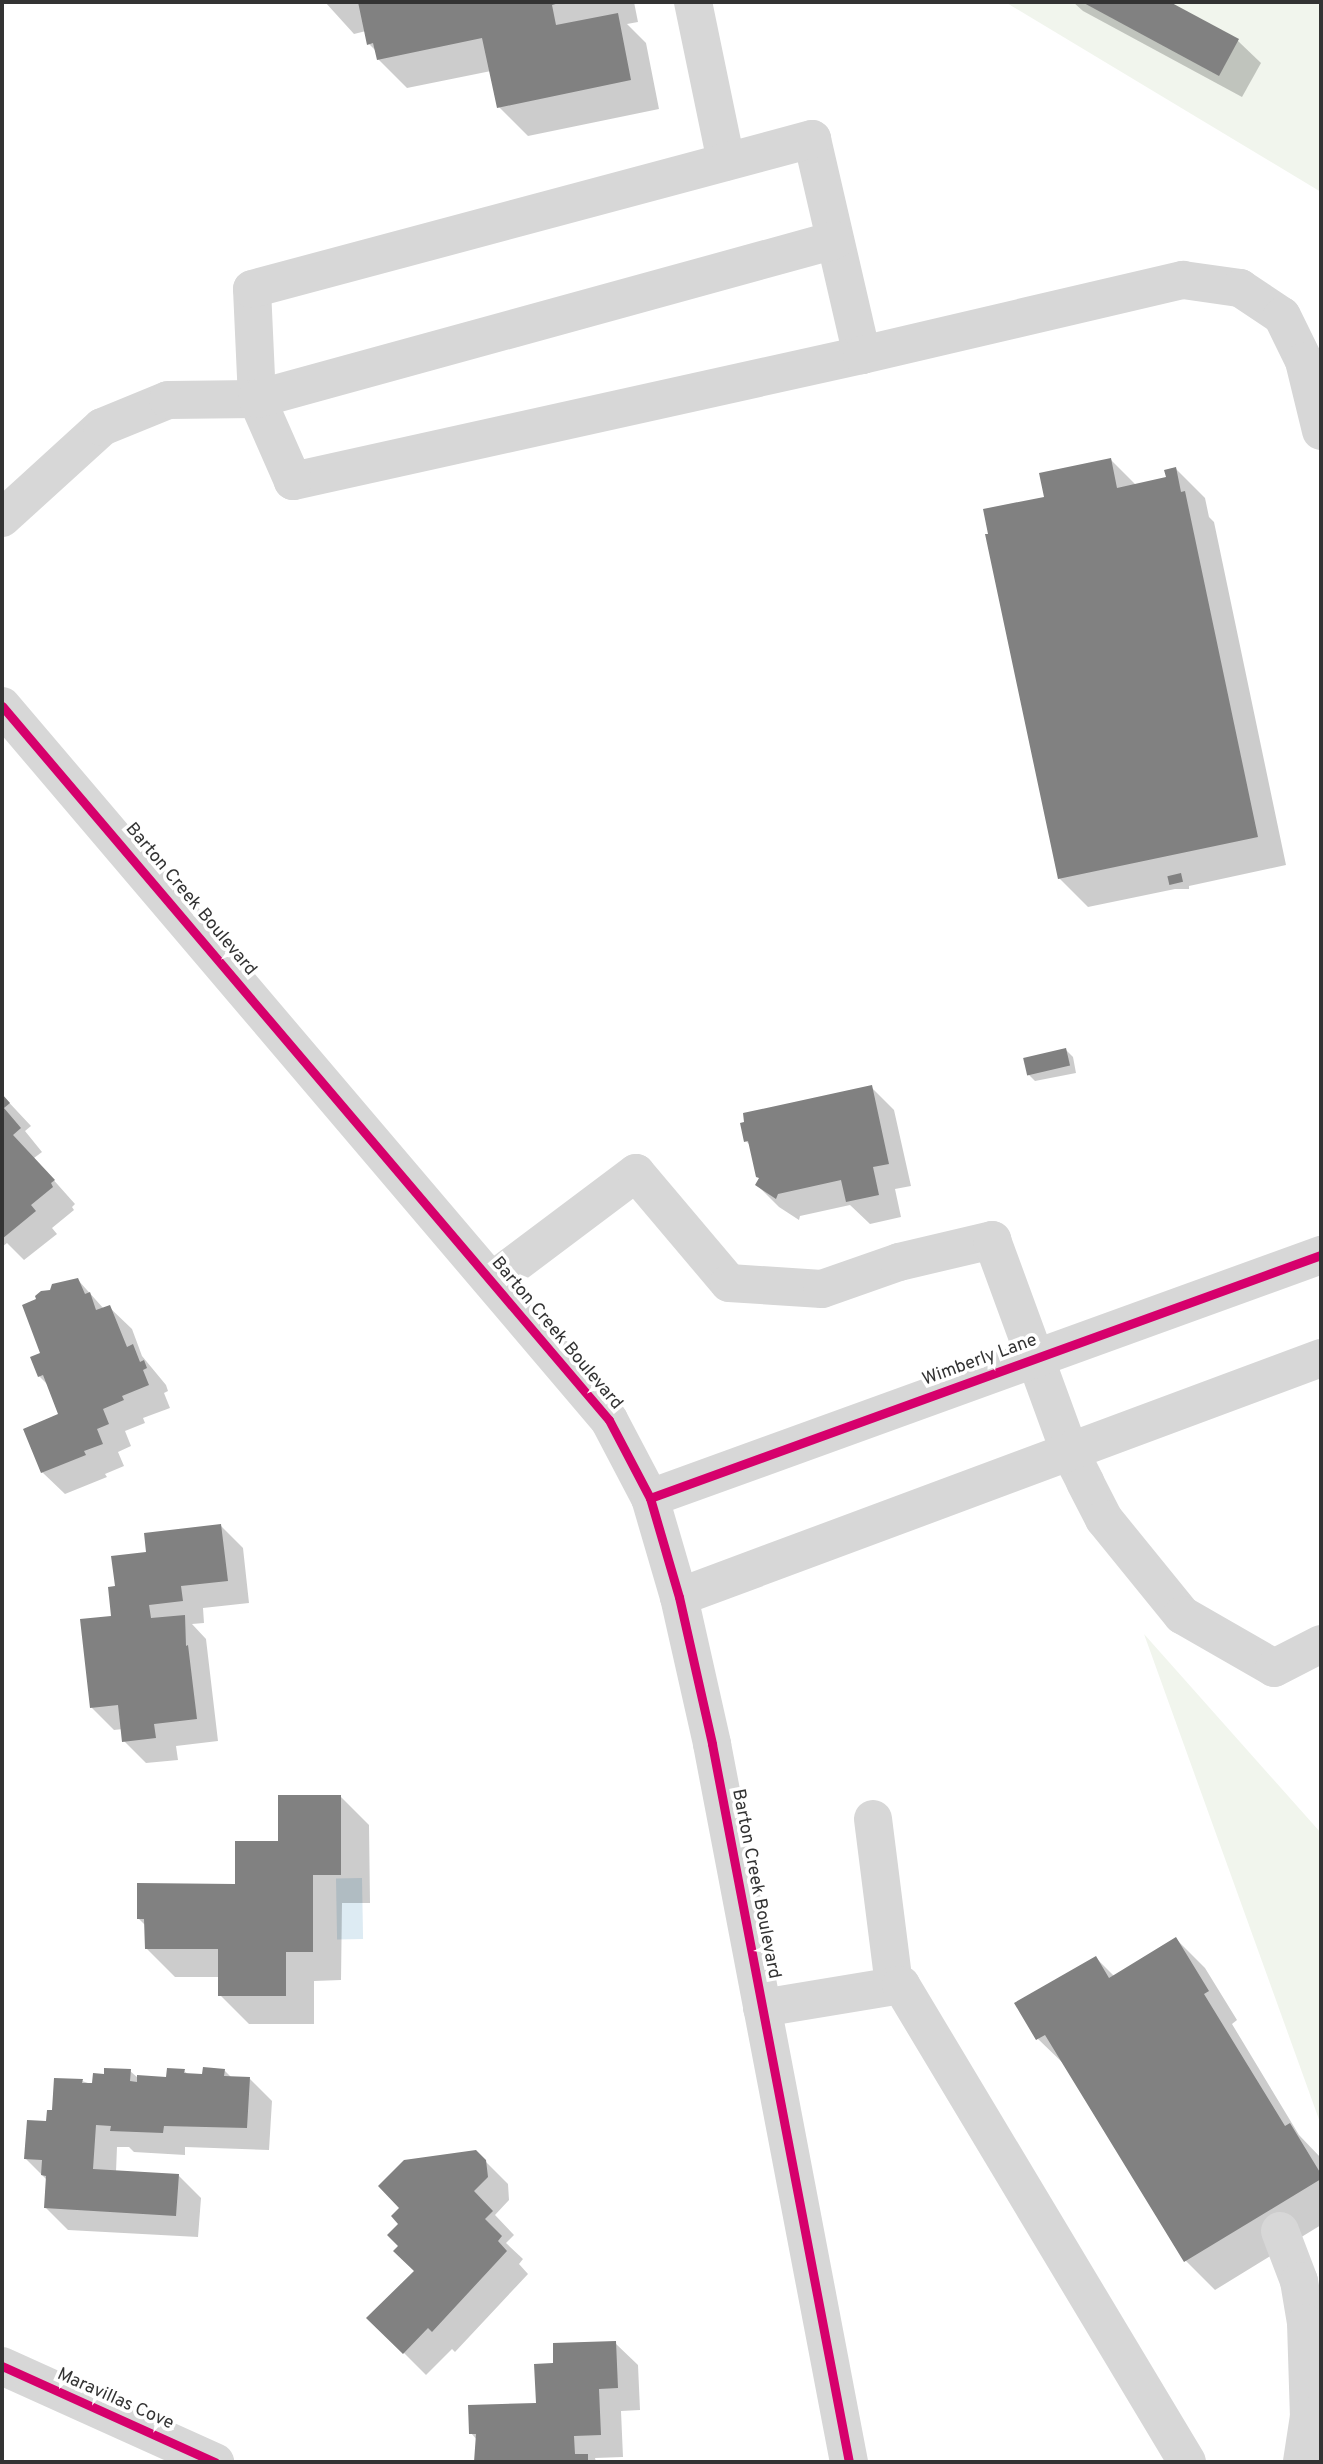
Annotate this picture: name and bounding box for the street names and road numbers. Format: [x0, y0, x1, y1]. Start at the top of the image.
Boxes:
street label: Barton Creek Boulevard [120, 819, 260, 981]
street label: Barton Creek Boulevard [486, 1253, 626, 1415]
street label: Wimberly Lane [920, 1330, 1040, 1392]
street label: Barton Creek Boulevard [726, 1787, 784, 1981]
street label: Maravillas Cove [53, 2365, 177, 2435]

